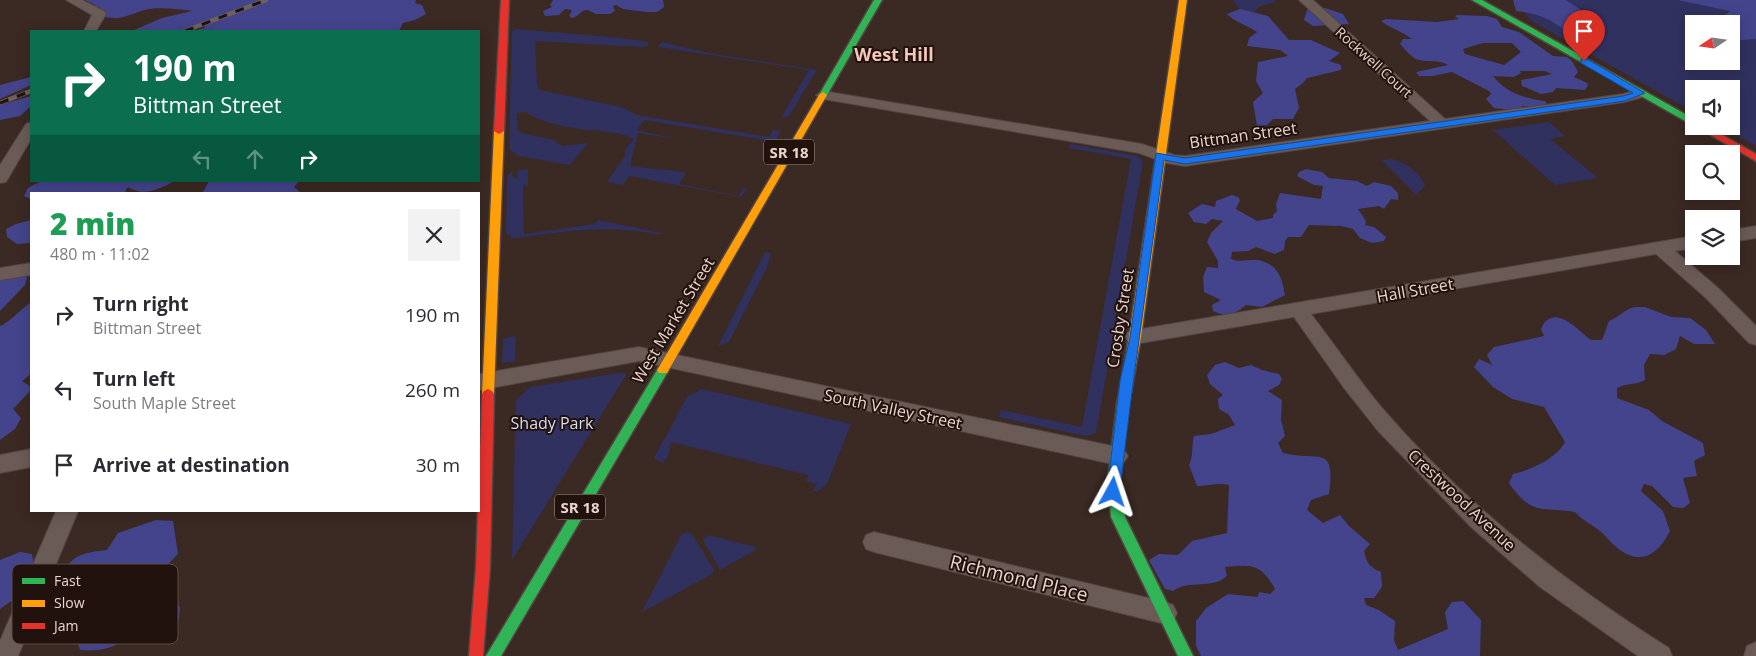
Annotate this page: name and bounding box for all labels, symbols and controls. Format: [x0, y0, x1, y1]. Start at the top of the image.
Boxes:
pin [1563, 10, 1605, 61]
north arrow [1685, 15, 1740, 70]
map controls [1685, 15, 1740, 265]
icon: arrive [1570, 17, 1598, 45]
street label: Rockwell Court [1332, 22, 1416, 102]
district label: West Hill [854, 42, 934, 66]
text: 190 m [133, 44, 237, 91]
icon: right [50, 50, 115, 115]
button: sound [1685, 80, 1740, 135]
text: Bittman Street [133, 89, 282, 119]
street label: Bittman Street [1188, 117, 1298, 153]
road number: SR 18 [764, 140, 814, 164]
icon: left [188, 145, 216, 173]
icon: ahead [241, 145, 269, 173]
icon: right [294, 145, 322, 173]
button: search [1685, 145, 1740, 200]
text: 2 min [50, 203, 135, 244]
button: close [408, 209, 460, 261]
button: layers [1685, 210, 1740, 265]
text: 480 m · 11:02 [50, 243, 150, 265]
street label: West Market Street [627, 253, 719, 387]
street label: Crosby Street [1101, 266, 1139, 369]
street label: Hall Street [1375, 272, 1455, 308]
text: Turn right [93, 291, 188, 317]
icon: right [50, 301, 78, 329]
text: 190 m [405, 302, 460, 328]
text: Bittman Street [93, 317, 201, 339]
text: Turn left [93, 366, 175, 392]
icon: left [50, 376, 78, 404]
text: 260 m [405, 377, 460, 403]
street label: South Valley Street [822, 384, 964, 434]
text: South Maple Street [93, 392, 236, 414]
park label: Shady Park [511, 412, 594, 434]
street label: Crestwood Avenue [1403, 444, 1521, 556]
icon: arrive [50, 451, 78, 479]
text: Arrive at destination [93, 452, 290, 478]
text: 30 m [416, 452, 460, 478]
position arrow [1086, 465, 1138, 517]
road number: SR 18 [555, 494, 605, 520]
street label: Richmond Place [947, 548, 1091, 608]
legend [12, 564, 178, 644]
text: Fast [54, 571, 81, 590]
text: Slow [54, 593, 85, 612]
text: Jam [52, 616, 79, 635]

